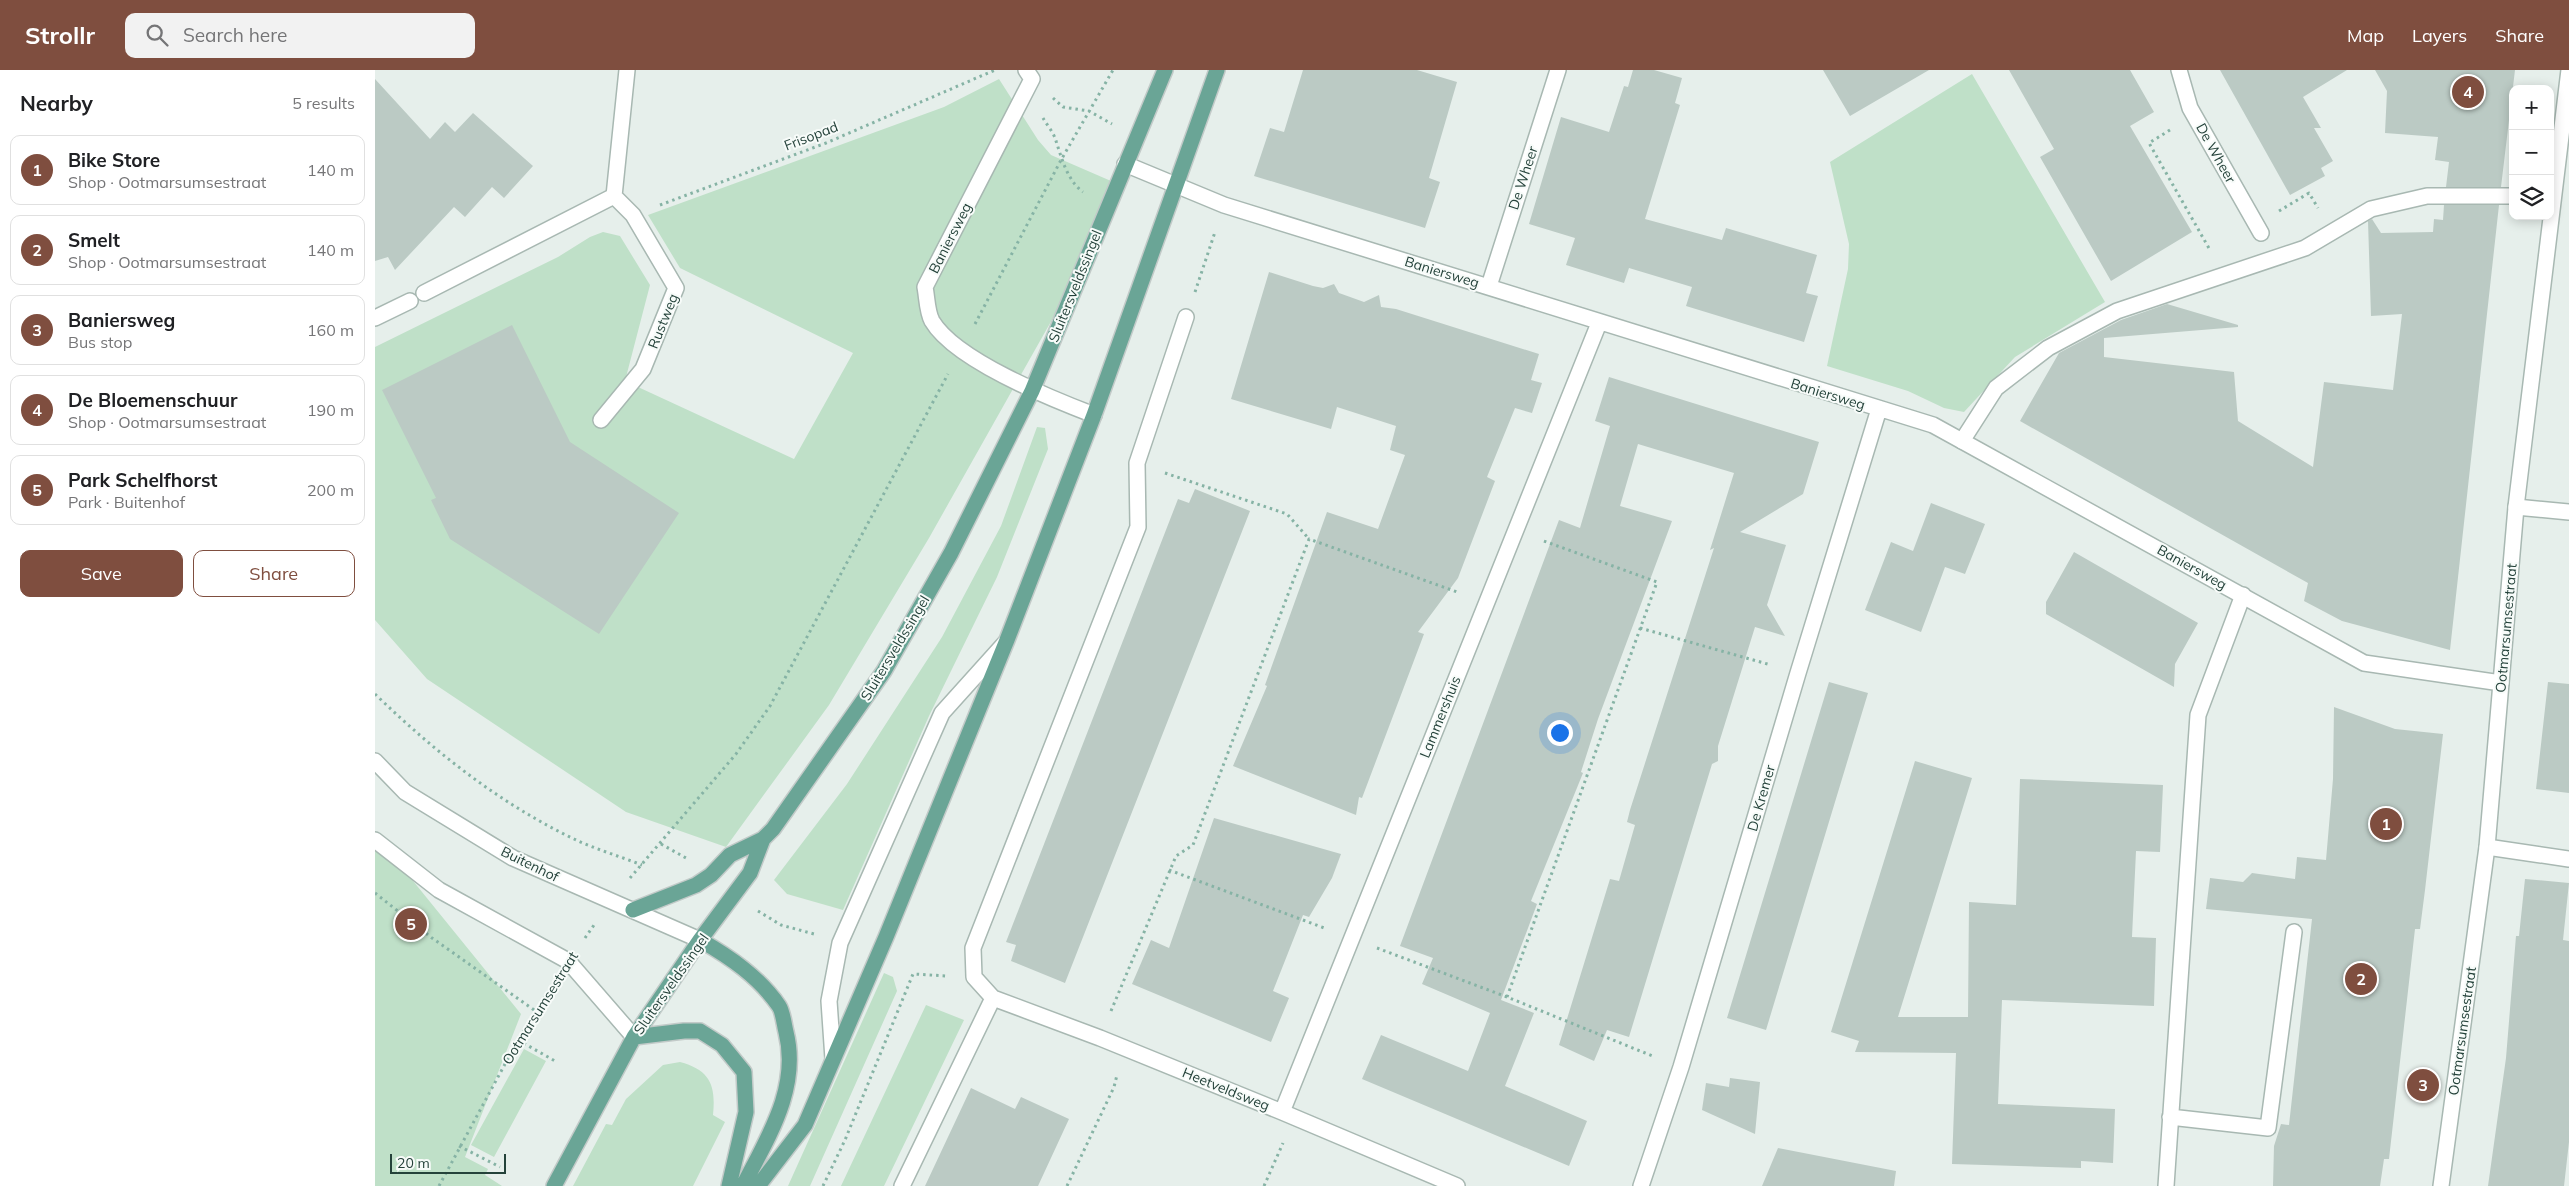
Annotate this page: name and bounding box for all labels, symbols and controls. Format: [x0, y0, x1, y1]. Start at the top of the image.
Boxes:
search box [125, 13, 475, 58]
text: Strollr [25, 20, 95, 50]
icon: search [143, 21, 171, 49]
text: Search here [183, 23, 287, 47]
text: Map [2347, 24, 2384, 47]
text: Layers [2412, 24, 2467, 47]
text: Share [2495, 24, 2544, 47]
pin: 4 [2452, 73, 2484, 111]
map controls [2509, 85, 2554, 220]
button: + [2509, 85, 2554, 130]
text: Nearby [20, 90, 93, 116]
text: 5 results [292, 93, 355, 113]
street label: Frisopad [782, 118, 840, 154]
street label: De Wheer [2192, 120, 2240, 187]
button: − [2509, 130, 2554, 175]
street label: De Wheer [1504, 143, 1542, 212]
text: Bike Store [68, 148, 160, 172]
text: 1 [32, 160, 42, 180]
text: 140 m [307, 160, 354, 180]
text: Shop · Ootmarsumsestraat [68, 172, 266, 192]
button: layers [2509, 175, 2554, 220]
street label: Baniersweg [924, 200, 976, 276]
street label: Sluitersveldssingel [1044, 227, 1106, 345]
text: Smelt [68, 228, 120, 252]
text: 2 [32, 240, 42, 260]
text: 140 m [307, 240, 354, 260]
text: Shop · Ootmarsumsestraat [68, 252, 266, 272]
street label: Baniersweg [1403, 252, 1481, 292]
street label: Rustweg [644, 291, 682, 351]
text: Baniersweg [68, 308, 175, 332]
text: 3 [32, 320, 42, 340]
text: 160 m [307, 320, 354, 340]
text: Bus stop [68, 332, 132, 352]
street label: Baniersweg [1789, 374, 1867, 414]
text: De Bloemenschuur [68, 388, 237, 412]
text: 4 [32, 400, 42, 420]
text: 190 m [307, 400, 354, 420]
text: Shop · Ootmarsumsestraat [68, 412, 266, 432]
text: Park Schelfhorst [68, 468, 218, 492]
text: 5 [32, 480, 42, 500]
text: 200 m [307, 480, 354, 500]
text: Park · Buitenhof [68, 492, 185, 512]
street label: Baniersweg [2154, 540, 2230, 594]
button: Save [20, 550, 183, 597]
button: Share [193, 550, 355, 597]
street label: Ootmarsumsestraat [2491, 563, 2521, 693]
street label: Sluitersveldssingel [857, 592, 933, 704]
street label: Lammershuis [1415, 673, 1465, 761]
your location [1547, 720, 1573, 746]
street label: De Kremer [1743, 762, 1779, 833]
pin: 1 [2370, 805, 2402, 843]
street label: Buitenhof [498, 842, 562, 886]
pin: 5 [395, 905, 427, 943]
street label: Sluitersveldssingel [629, 930, 713, 1038]
street label: Ootmarsumsestraat [498, 948, 582, 1068]
pin: 2 [2345, 960, 2377, 998]
street label: Ootmarsumsestraat [2444, 965, 2480, 1096]
street label: Heetveldsweg [1180, 1063, 1272, 1115]
pin: 3 [2407, 1066, 2439, 1104]
scale bar [390, 1151, 506, 1174]
text: 20 m [397, 1154, 430, 1172]

